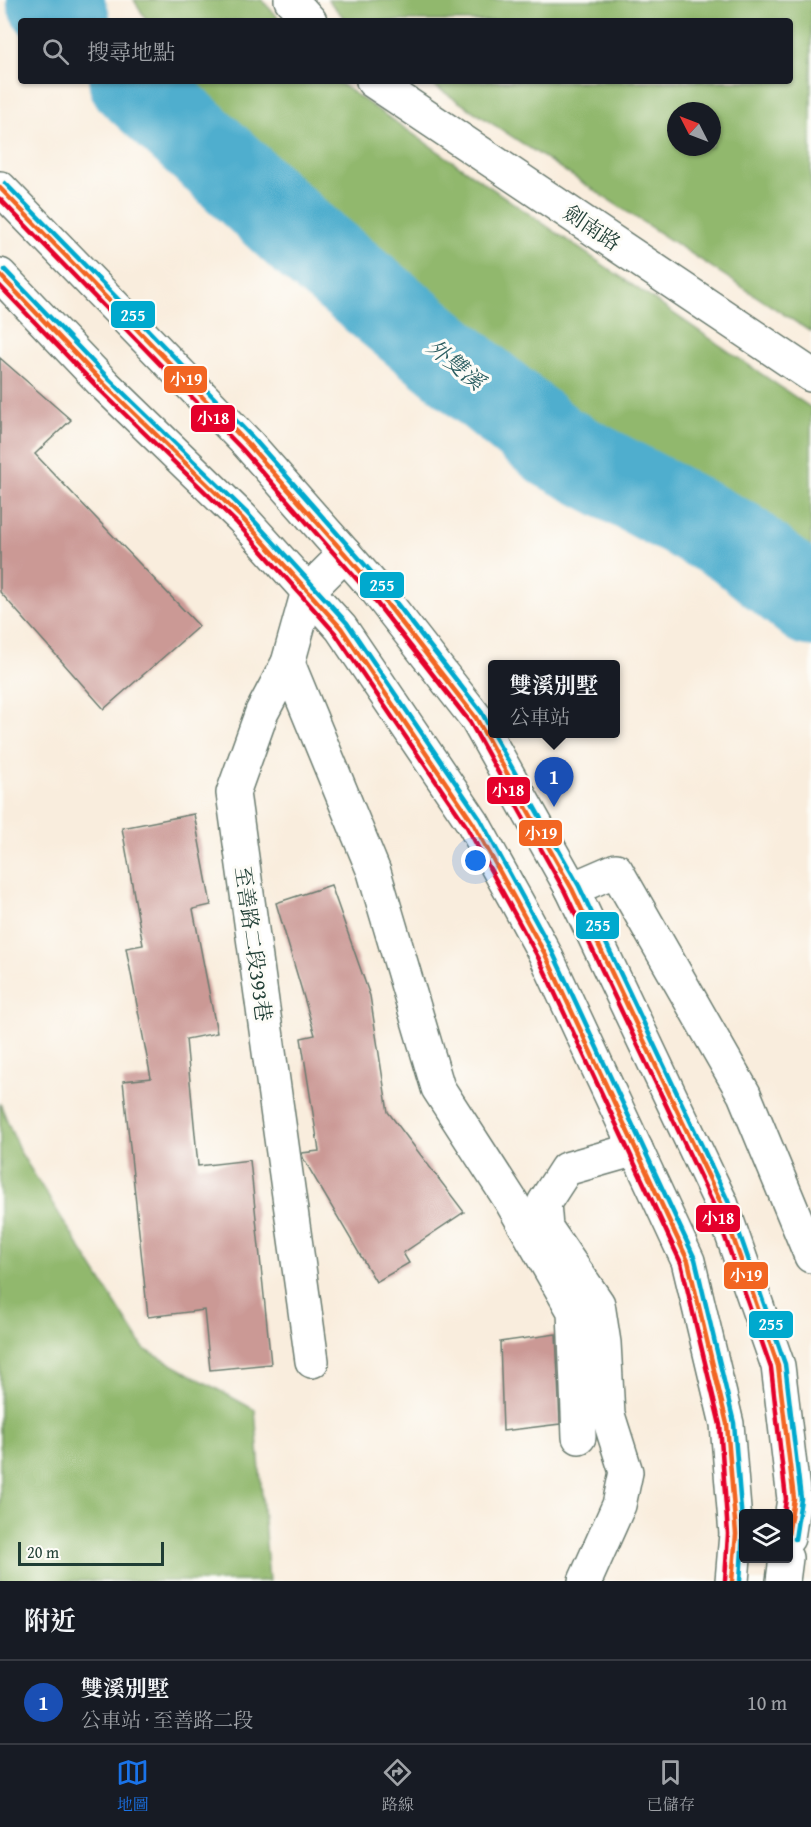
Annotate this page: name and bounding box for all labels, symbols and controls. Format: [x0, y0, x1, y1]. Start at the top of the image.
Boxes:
search box [18, 18, 793, 84]
icon: search [39, 35, 72, 68]
text: 搜尋地點 [87, 36, 175, 68]
north arrow [667, 102, 721, 156]
street label: 劍南路 [557, 197, 627, 258]
line badge: 255 [110, 300, 156, 329]
text: 255 [121, 303, 145, 327]
water label: 外雙溪 [420, 331, 493, 398]
line badge: 小19 [163, 365, 208, 394]
text: 小19 [170, 367, 202, 391]
line badge: 小18 [190, 404, 236, 433]
text: 小18 [197, 406, 229, 430]
line badge: 255 [359, 571, 405, 599]
text: 255 [370, 573, 394, 597]
popup [488, 660, 620, 738]
text: 雙溪別墅 [510, 669, 598, 701]
text: 公車站 [510, 702, 570, 731]
pin: 1 [534, 758, 574, 807]
line badge: 小18 [486, 776, 531, 805]
text: 小18 [492, 778, 524, 802]
line badge: 小19 [518, 819, 563, 847]
text: 小19 [525, 821, 557, 845]
your location [461, 846, 490, 875]
street label: 至善路二段393巷 [227, 864, 280, 1023]
line badge: 255 [575, 911, 620, 940]
text: 255 [586, 913, 610, 937]
line badge: 小18 [695, 1204, 741, 1233]
text: 小18 [702, 1206, 734, 1230]
line badge: 小19 [723, 1261, 769, 1290]
text: 小19 [730, 1263, 762, 1287]
line badge: 255 [748, 1310, 794, 1339]
text: 255 [759, 1312, 783, 1336]
map controls [739, 1509, 793, 1563]
button: layers [739, 1509, 793, 1563]
scale bar [18, 1539, 164, 1566]
text: 20 m [27, 1540, 59, 1564]
text: 附近 [24, 1601, 76, 1640]
text: 雙溪別墅 [81, 1672, 169, 1704]
text: 1 [38, 1688, 49, 1717]
text: 10 m [747, 1688, 787, 1717]
text: 公車站 · 至善路二段 [81, 1705, 253, 1734]
tab: 地圖 [116, 1756, 149, 1816]
tab: 路線 [381, 1756, 414, 1816]
tab: 已儲存 [647, 1756, 695, 1816]

